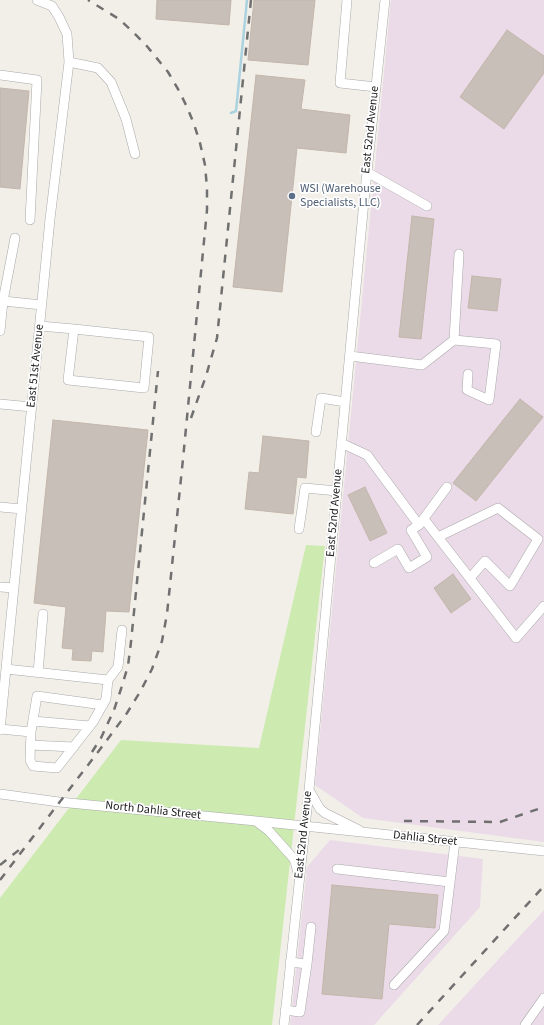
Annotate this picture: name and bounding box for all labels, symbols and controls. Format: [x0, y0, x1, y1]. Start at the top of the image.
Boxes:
street label: East 52nd Avenue [359, 85, 383, 175]
place label: WSI (Warehouse Specialists, LLC) [300, 182, 381, 210]
marker: WSI (Warehouse Specialists, LLC) [287, 191, 297, 201]
street label: East 51st Avenue [24, 324, 48, 408]
street label: East 52nd Avenue [324, 468, 346, 558]
street label: East 52nd Avenue [292, 790, 316, 880]
street label: North Dahlia Street [105, 799, 201, 823]
street label: Dahlia Street [392, 828, 458, 850]

